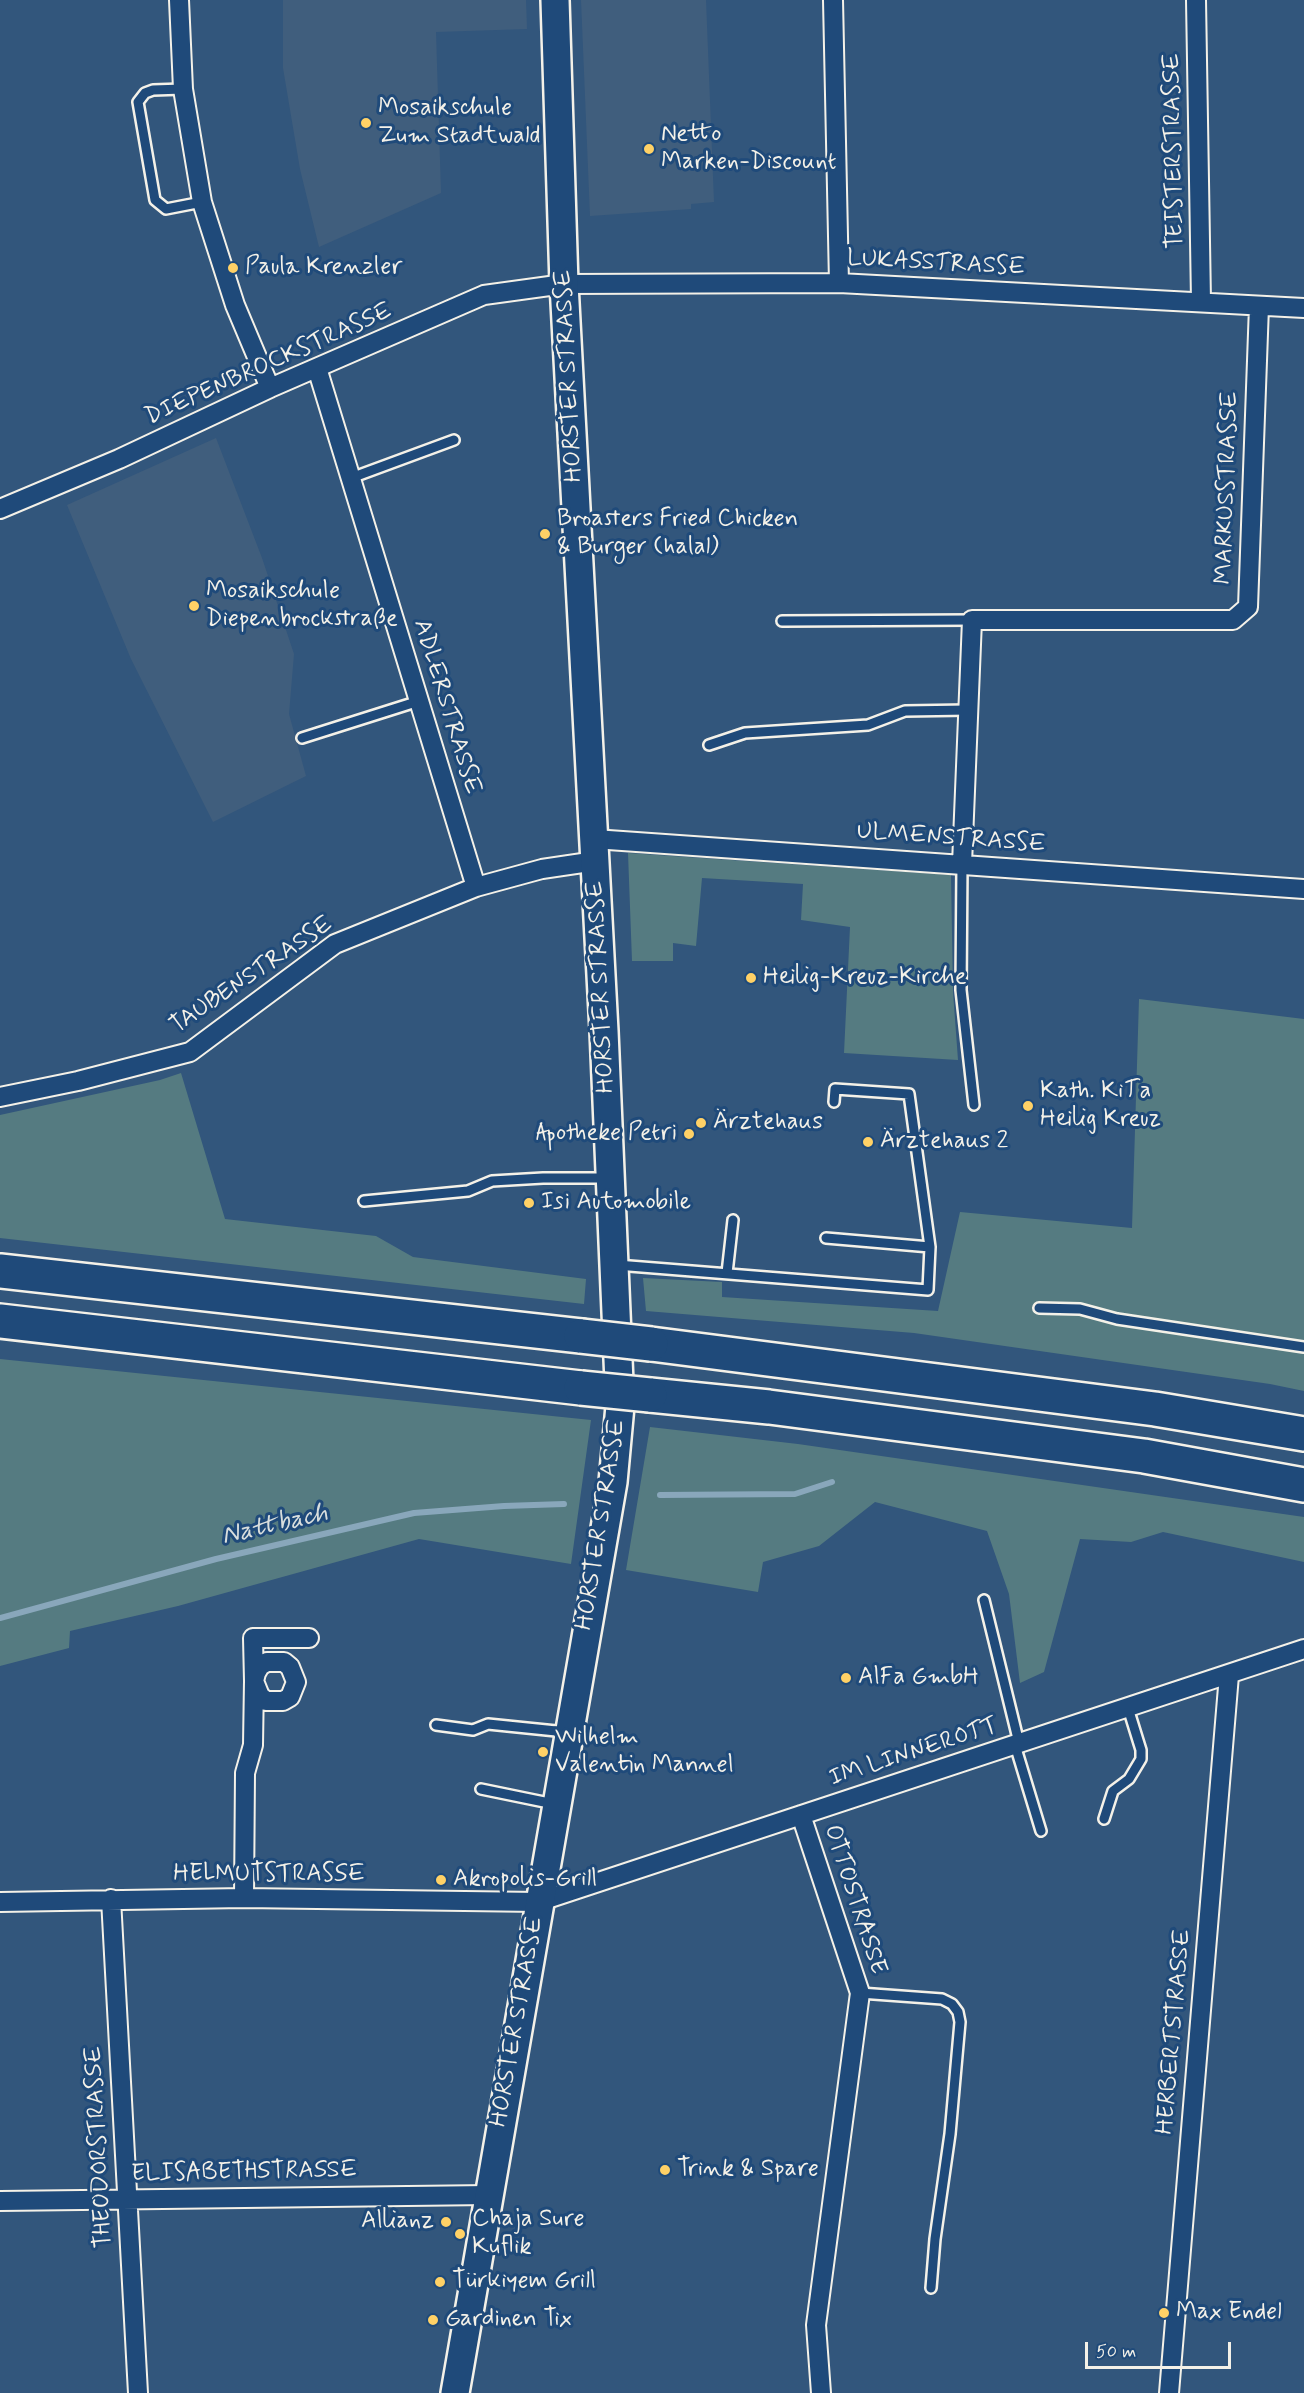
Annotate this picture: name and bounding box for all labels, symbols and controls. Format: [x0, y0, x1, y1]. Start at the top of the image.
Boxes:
street label: TEISTERSTRASSE [1159, 53, 1191, 249]
place label: Mosaikschule Zum Stadtwald [378, 95, 540, 151]
marker: Mosaikschule Zum Stadtwald [359, 116, 373, 130]
place label: Netto Marken-Discount [661, 121, 837, 177]
marker: Netto Marken-Discount [642, 142, 656, 156]
street label: LUKASSTRASSE [846, 245, 1026, 283]
place label: Paula Krenzler [245, 254, 402, 282]
marker: Paula Krenzler [226, 261, 240, 275]
street label: HORSTER STRASSE [550, 269, 590, 483]
street label: DIEPENBROCKSTRASSE [141, 298, 397, 432]
street label: MARKUSSTRASSE [1210, 391, 1246, 585]
place label: Broasters Fried Chicken & Burger (halal) [557, 506, 798, 562]
marker: Broasters Fried Chicken & Burger (halal) [538, 527, 552, 541]
place label: Mosaikschule Diepenbrockstraße [206, 578, 398, 634]
marker: Mosaikschule Diepenbrockstraße [187, 599, 201, 613]
street label: ADLERSTRASSE [406, 616, 486, 798]
street label: ULMENSTRASSE [856, 818, 1046, 860]
street label: HORSTER STRASSE [582, 880, 622, 1094]
street label: TAUBENSTRASSE [165, 911, 339, 1041]
place label: Heilig-Kreuz-Kirche [763, 964, 967, 992]
marker: Heilig-Kreuz-Kirche [744, 971, 758, 985]
place label: Kath. KiTa Heilig Kreuz [1040, 1078, 1161, 1134]
marker: Kath. KiTa Heilig Kreuz [1021, 1099, 1035, 1113]
place label: Ärztehaus [713, 1109, 823, 1137]
marker: Ärztehaus [694, 1116, 708, 1130]
place label: Apotheke Petri [536, 1120, 677, 1148]
marker: Apotheke Petri [682, 1127, 696, 1141]
place label: Ärztehaus 2 [880, 1128, 1008, 1156]
marker: Ärztehaus 2 [861, 1135, 875, 1149]
place label: Isi Automobile [541, 1189, 691, 1217]
marker: Isi Automobile [522, 1196, 536, 1210]
street label: HORSTER STRASSE [571, 1418, 633, 1632]
water label: Nattbach [219, 1499, 331, 1553]
place label: AlFa GmbH [858, 1664, 979, 1692]
marker: AlFa GmbH [839, 1671, 853, 1685]
street label: IM LINNEROTT [826, 1712, 1002, 1794]
place label: Wilhelm Valentin Mannel [555, 1724, 734, 1780]
marker: Wilhelm Valentin Mannel [536, 1745, 550, 1759]
street label: OTTOSTRASSE [816, 1821, 892, 1979]
street label: HELMUTSTRASSE [173, 1861, 365, 1889]
place label: Akropolis-Grill [453, 1866, 597, 1894]
marker: Akropolis-Grill [434, 1873, 448, 1887]
street label: HORSTER STRASSE [485, 1915, 551, 2129]
street label: HERBERTSTRASSE [1152, 1928, 1198, 2136]
street label: THEODORSTRASSE [80, 2045, 120, 2249]
place label: Trink & Spare [677, 2156, 819, 2184]
street label: ELISABETHSTRASSE [131, 2157, 357, 2189]
marker: Trink & Spare [658, 2163, 672, 2177]
place label: Chaja Sure Kuflik [472, 2206, 584, 2262]
place label: Allianz [361, 2208, 434, 2236]
marker: Allianz [439, 2215, 453, 2229]
marker: Chaja Sure Kuflik [453, 2227, 467, 2241]
place label: Türkiyem Grill [452, 2268, 596, 2296]
marker: Türkiyem Grill [433, 2275, 447, 2289]
place label: Max Endel [1176, 2299, 1282, 2327]
place label: Gardinen Tix [445, 2306, 572, 2334]
marker: Max Endel [1157, 2306, 1171, 2320]
marker: Gardinen Tix [426, 2313, 440, 2327]
scale bar [1088, 2330, 1234, 2368]
text: 50 m [1096, 2340, 1136, 2364]

